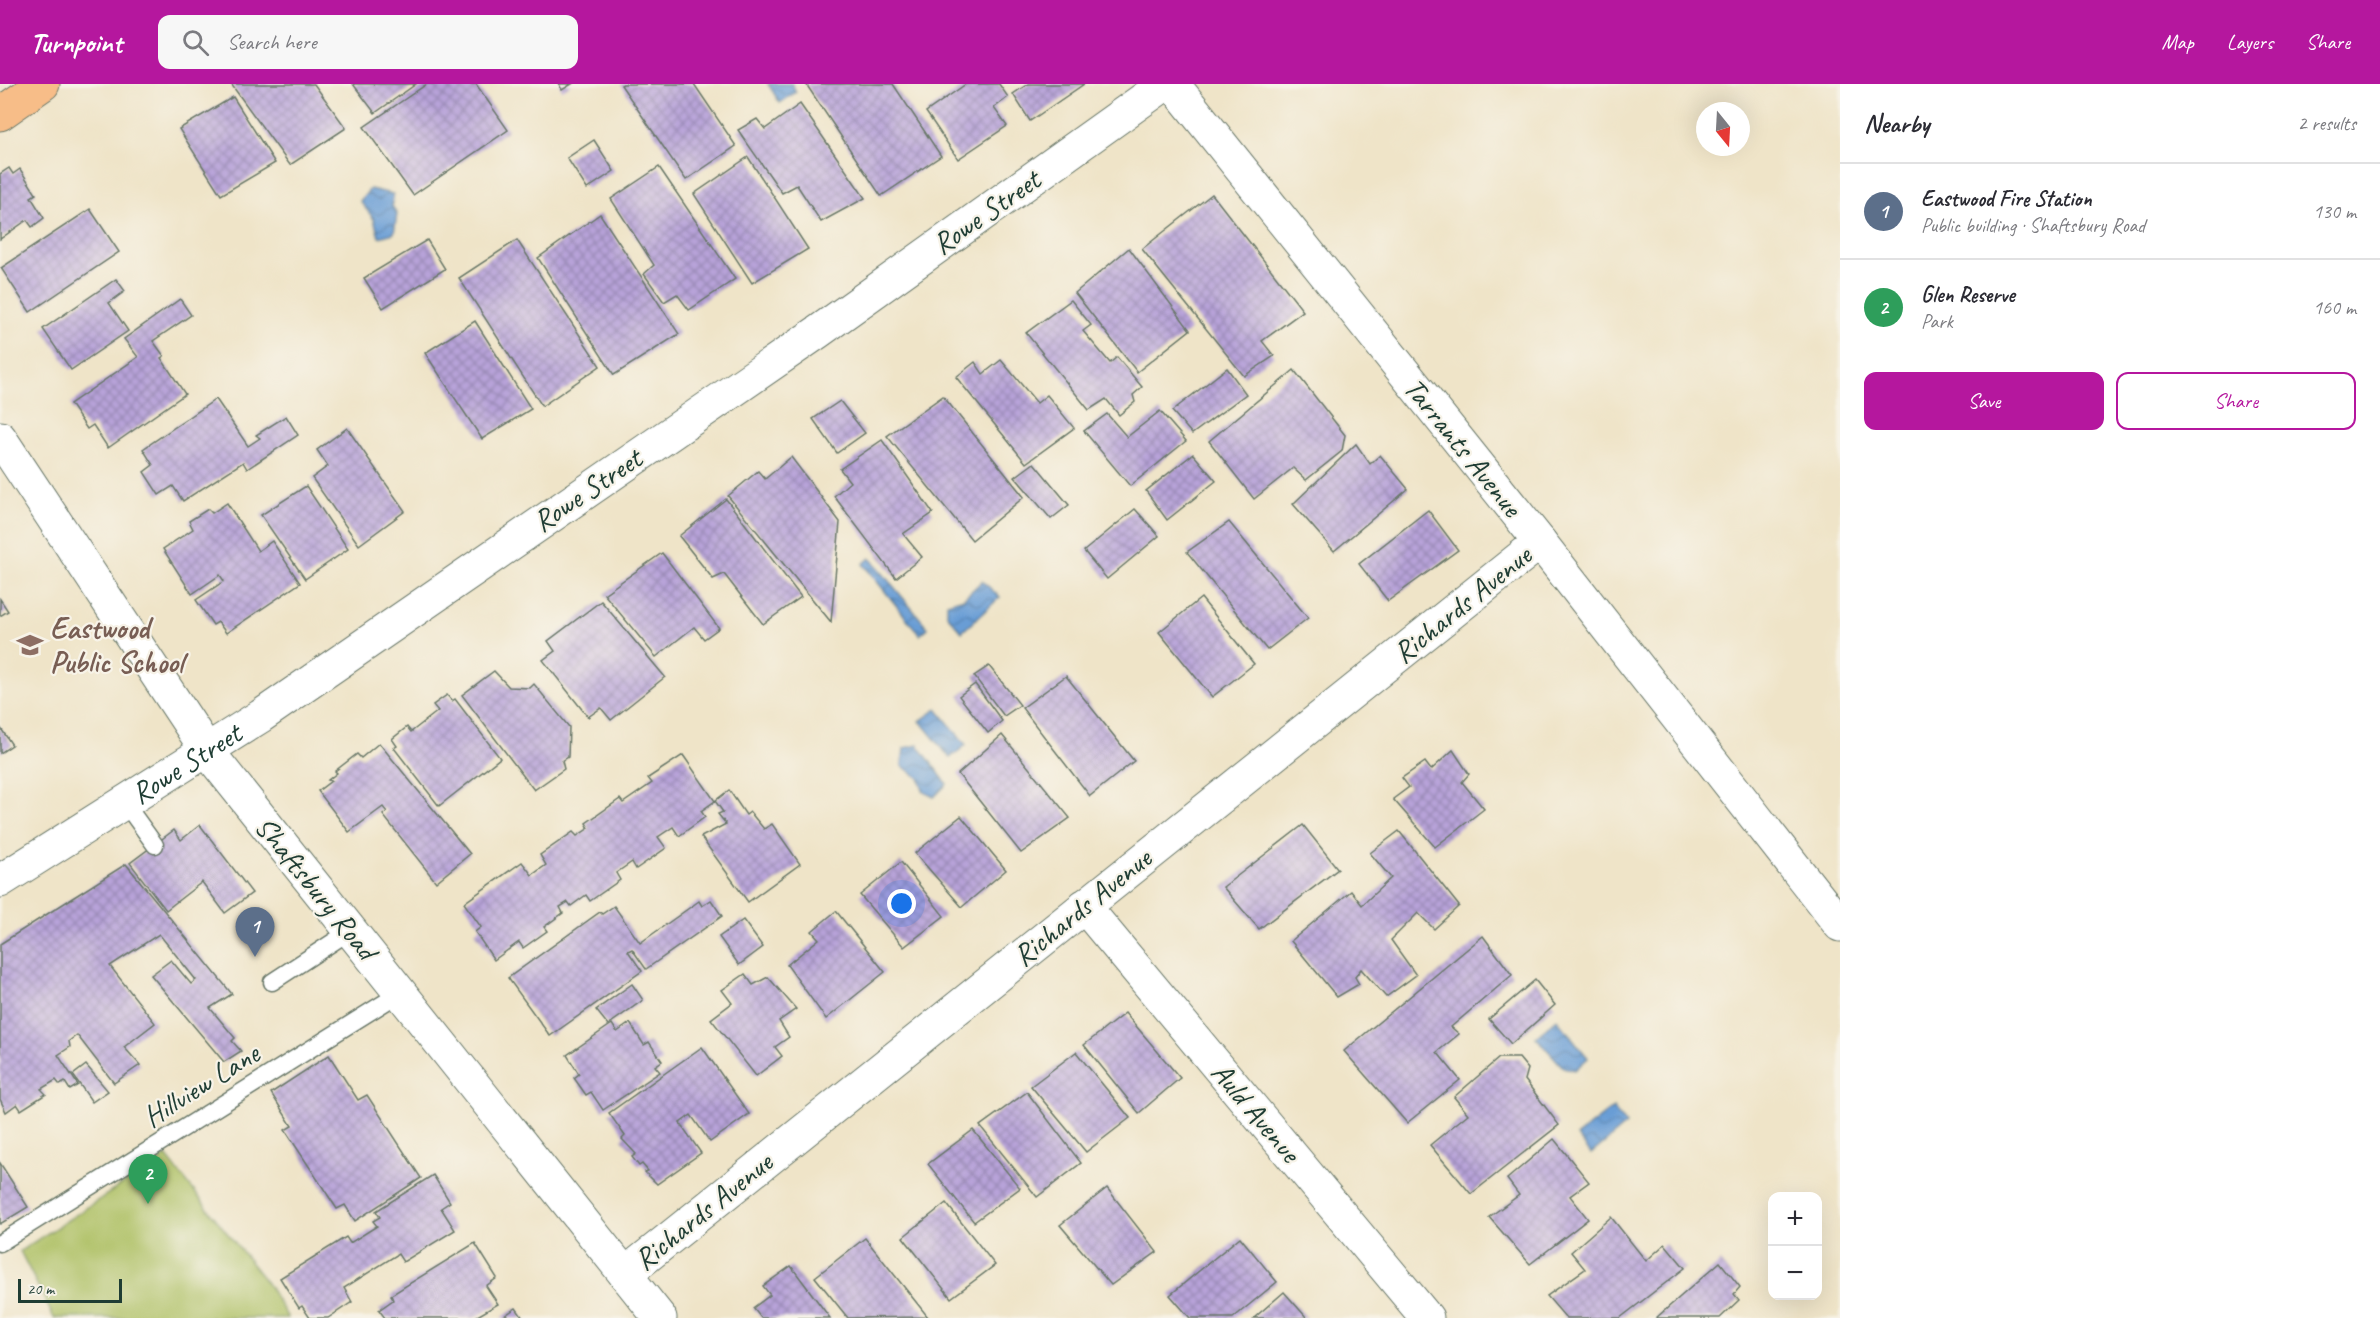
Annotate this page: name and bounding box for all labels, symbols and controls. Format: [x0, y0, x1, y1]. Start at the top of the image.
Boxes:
search box [158, 15, 578, 69]
text: Turnpoint [30, 25, 122, 60]
icon: search [179, 26, 212, 59]
text: Search here [227, 28, 317, 56]
text: Map [2161, 29, 2194, 55]
text: Layers [2227, 29, 2273, 55]
text: Share [2306, 29, 2350, 55]
north arrow [1696, 102, 1750, 156]
text: Nearby [1864, 107, 1929, 140]
text: 2 results [2297, 111, 2356, 136]
street label: Rowe Street [925, 159, 1050, 263]
text: Eastwood Fire Station [1921, 185, 2092, 213]
text: 1 [1879, 199, 1888, 224]
text: 130 m [2313, 199, 2356, 224]
text: Public building · Shaftsbury Road [1921, 213, 2145, 238]
text: Glen Reserve [1921, 281, 2015, 309]
text: 2 [1879, 295, 1888, 320]
text: 160 m [2313, 295, 2356, 320]
text: Park [1921, 309, 1953, 334]
street label: Tarrants Avenue [1395, 370, 1532, 526]
button: Save [1864, 372, 2104, 430]
button: Share [2116, 372, 2356, 430]
street label: Rowe Street [525, 438, 651, 540]
street label: Richards Avenue [1385, 535, 1541, 671]
place label: Eastwood Public School [50, 609, 189, 681]
school or university icon: Eastwood Public School [15, 630, 45, 660]
street label: Rowe Street [124, 713, 251, 812]
street label: Shaftsbury Road [247, 809, 388, 971]
street label: Richards Avenue [1005, 838, 1161, 974]
your location [887, 889, 916, 918]
pin: 1 [236, 908, 274, 957]
street label: Hillview Lane [136, 1033, 268, 1136]
street label: Auld Avenue [1203, 1054, 1310, 1172]
street label: Richards Avenue [626, 1142, 782, 1278]
pin: 2 [128, 1154, 168, 1204]
map controls [1768, 1192, 1822, 1300]
button: + [1768, 1192, 1822, 1246]
button: − [1768, 1246, 1822, 1300]
scale bar [18, 1276, 122, 1304]
text: 20 m [27, 1279, 54, 1299]

